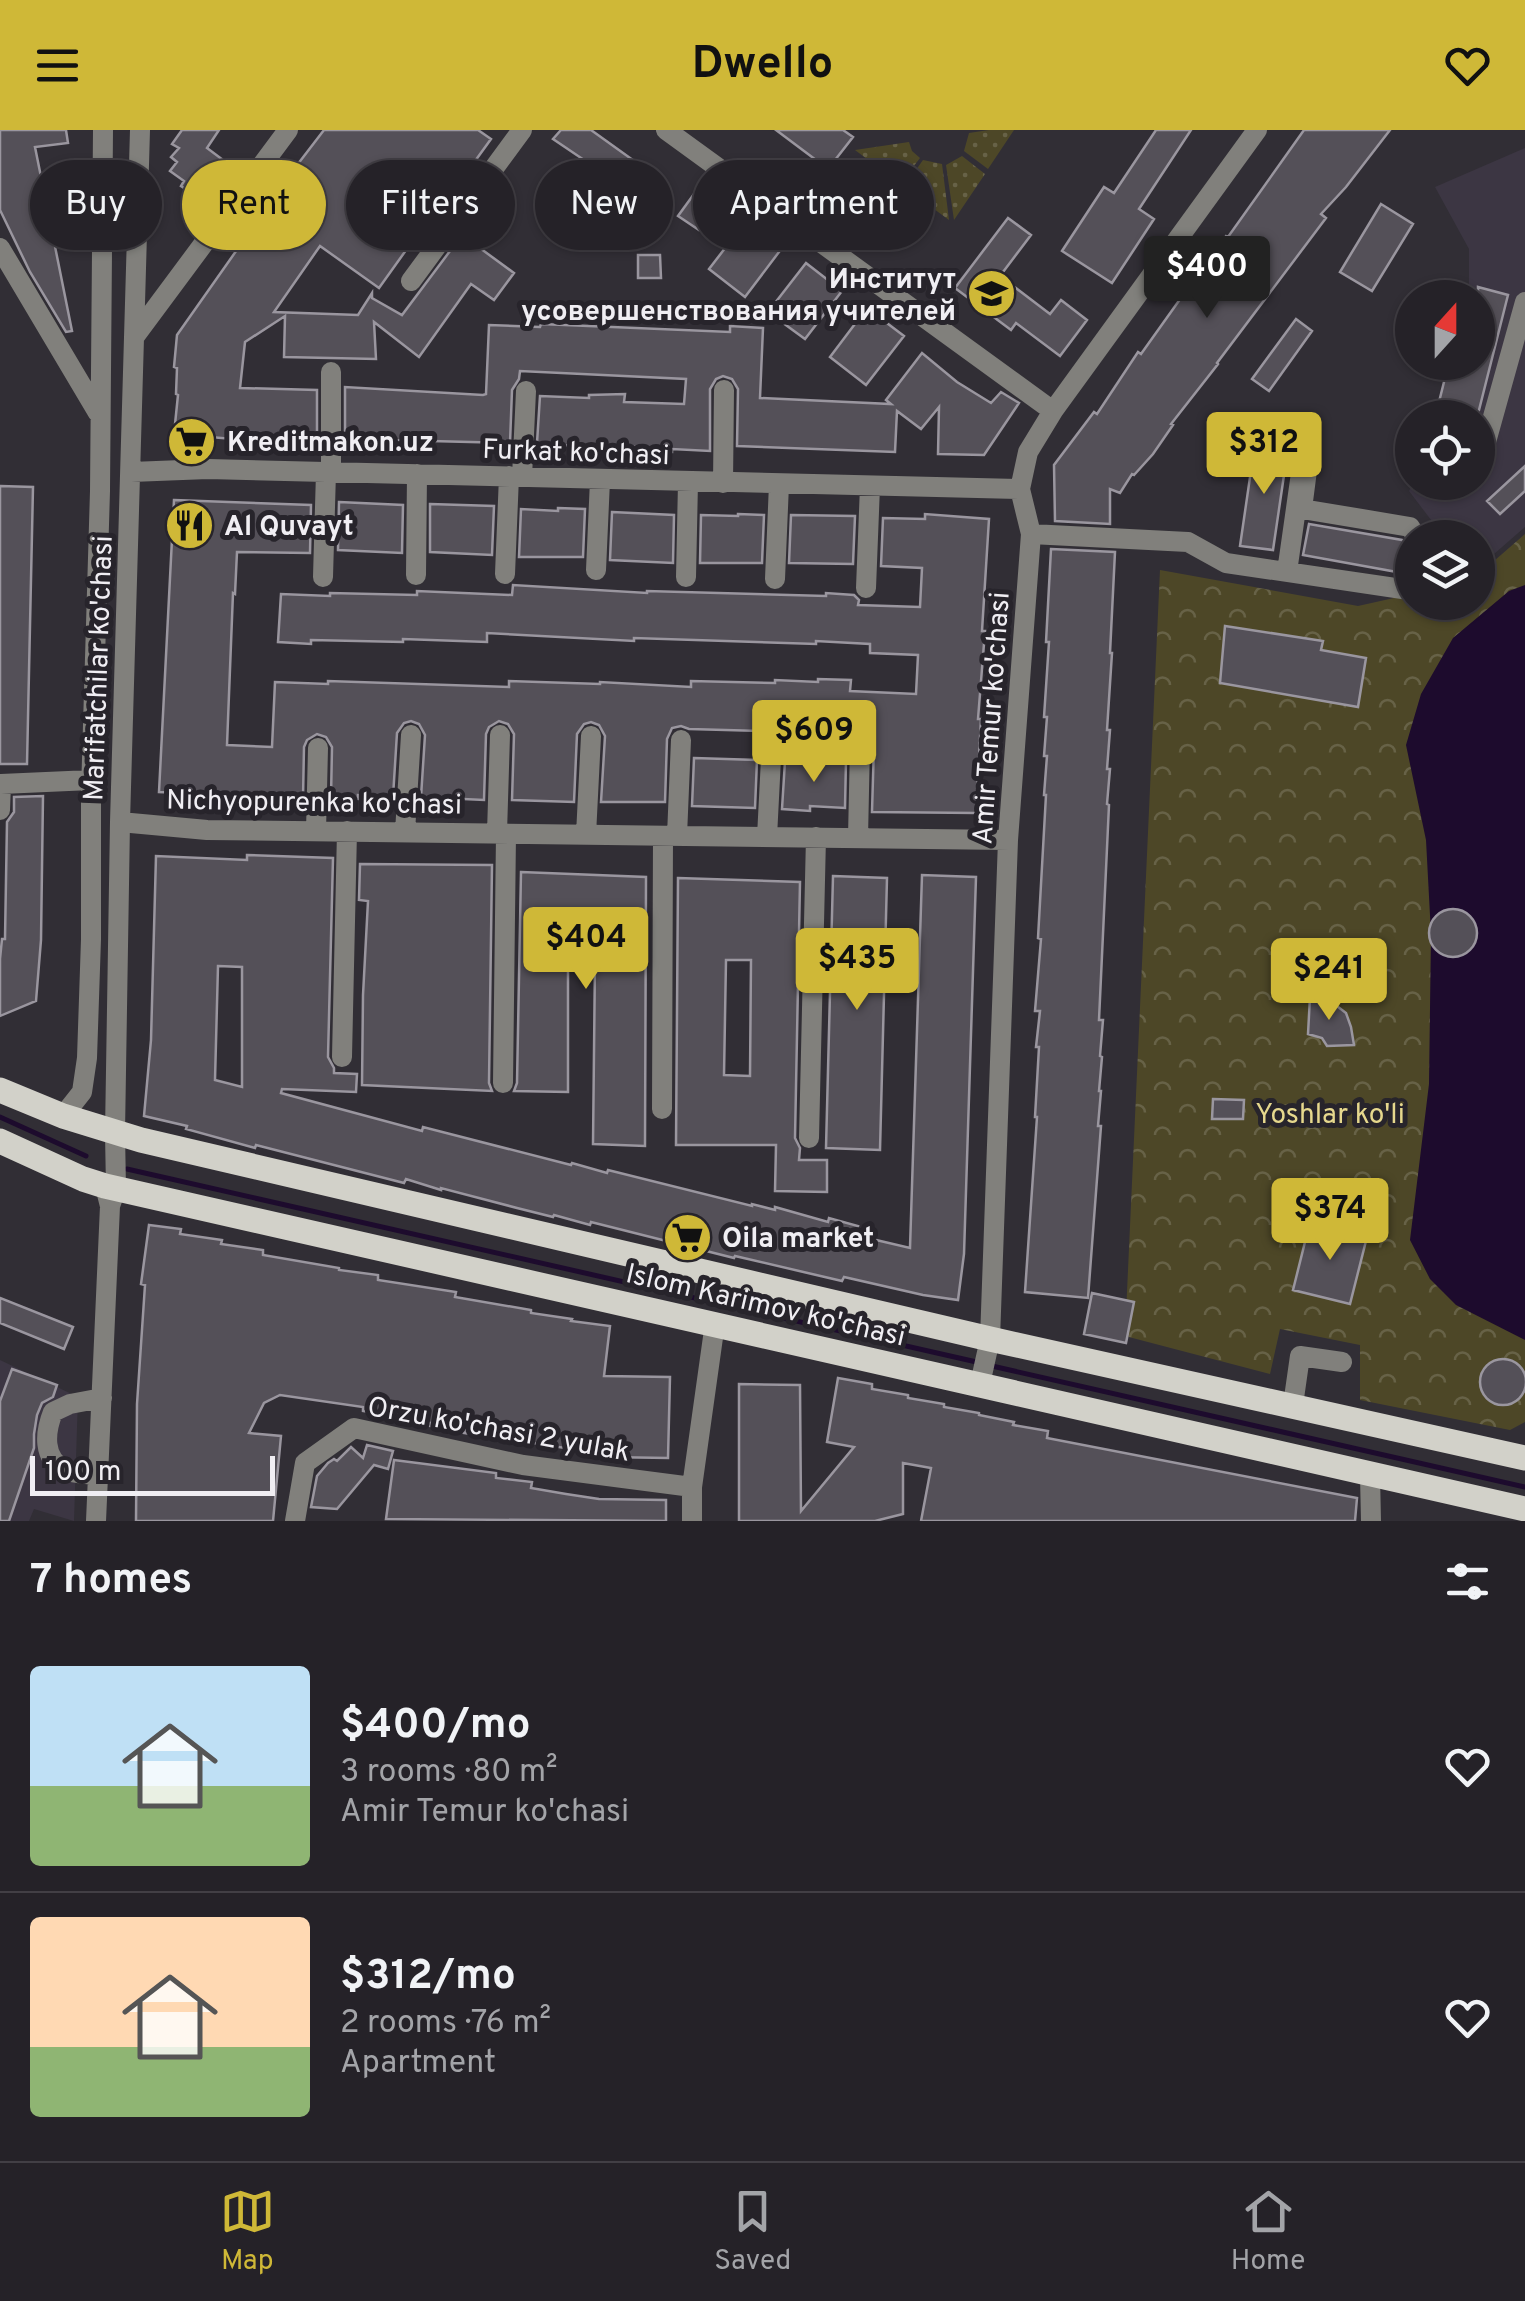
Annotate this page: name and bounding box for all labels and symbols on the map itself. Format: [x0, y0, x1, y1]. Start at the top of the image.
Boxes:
pin: $400 [1148, 236, 1266, 321]
place label: Институт усовершенствования учителей [521, 263, 956, 331]
school or university icon: Институт усовершенствования учителей [965, 268, 1017, 320]
north arrow [1395, 280, 1495, 380]
pin: $312 [1205, 412, 1323, 497]
supermarket icon: Kreditmakon.uz [166, 415, 218, 467]
place label: Kreditmakon.uz [227, 426, 434, 462]
street label: Furkat ko'chasi [482, 433, 670, 475]
restaurant icon: Al Quvayt [163, 499, 215, 551]
place label: Al Quvayt [224, 510, 354, 546]
street label: Marifatchilar ko'chasi [77, 535, 123, 802]
street label: Amir Temur ko'chasi [966, 591, 1020, 846]
pin: $609 [755, 700, 873, 785]
street label: Nichyopurenka ko'chasi [166, 783, 462, 825]
pin: $404 [527, 907, 645, 992]
pin: $435 [798, 928, 916, 1013]
pin: $241 [1270, 938, 1388, 1023]
park label: Yoshlar ko'li [1255, 1098, 1405, 1134]
pin: $374 [1271, 1178, 1389, 1263]
supermarket icon: Oila market [661, 1211, 713, 1263]
place label: Oila market [722, 1222, 874, 1258]
street label: Islom Karimov ko'chasi [622, 1257, 909, 1357]
street label: Orzu ko'chasi 2 yulak [364, 1390, 633, 1472]
scale bar [30, 1451, 275, 1496]

